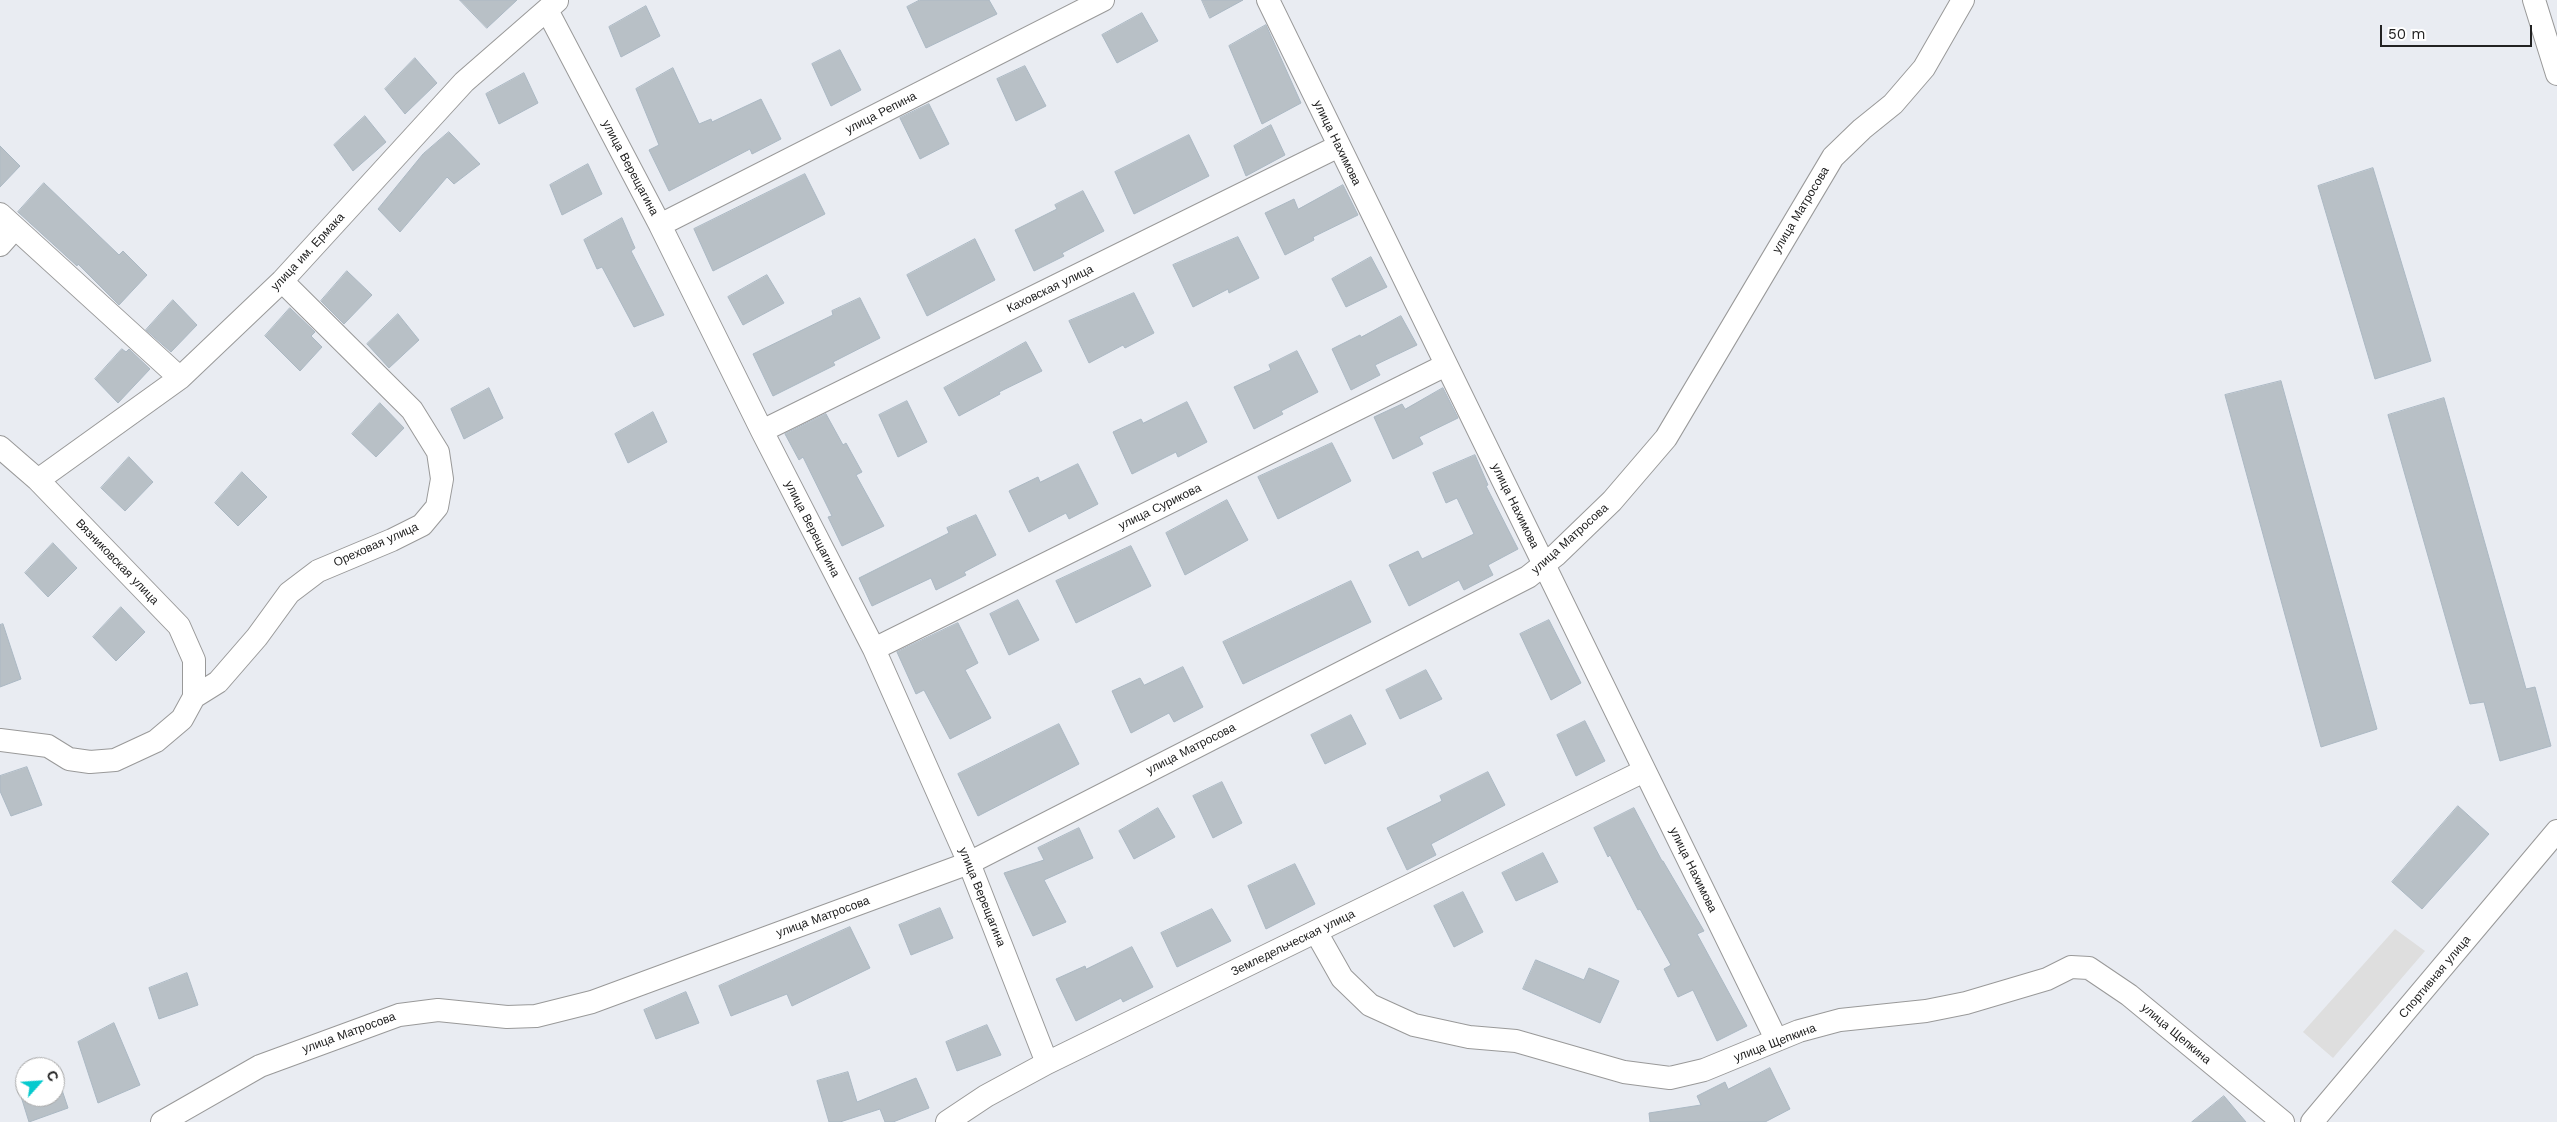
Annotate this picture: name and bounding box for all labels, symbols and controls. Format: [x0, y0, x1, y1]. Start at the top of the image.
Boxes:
scale bar [2382, 15, 2534, 47]
text: 50 m [2388, 25, 2425, 43]
street label: улица Репина [843, 89, 919, 137]
street label: улица Нахимова [1310, 98, 1364, 188]
street label: улица Верещагина [599, 118, 661, 218]
street label: улица Матросова [1770, 164, 1832, 256]
street label: улица им. Ермака [268, 210, 348, 294]
street label: Каховская улица [1005, 262, 1095, 316]
street label: улица Нахимова [1488, 461, 1542, 551]
street label: улица Верещагина [782, 478, 842, 580]
street label: улица Сурикова [1116, 481, 1204, 533]
street label: улица Матросова [1529, 501, 1611, 577]
street label: Вязниковская улица [72, 516, 162, 608]
street label: Ореховая улица [331, 520, 421, 570]
street label: улица Матросова [1144, 720, 1238, 778]
street label: улица Нахимова [1666, 825, 1720, 915]
street label: улица Верещагина [955, 845, 1009, 949]
street label: улица Матросова [774, 893, 872, 941]
street label: Земледельческая улица [1229, 907, 1357, 979]
street label: Спортивная улица [2396, 933, 2474, 1021]
street label: улица Щепкина [2138, 1001, 2214, 1067]
street label: улица Матросова [300, 1009, 398, 1057]
street label: улица Щепкина [1732, 1021, 1818, 1065]
north arrow [15, 1057, 65, 1107]
text: С [43, 1068, 62, 1084]

